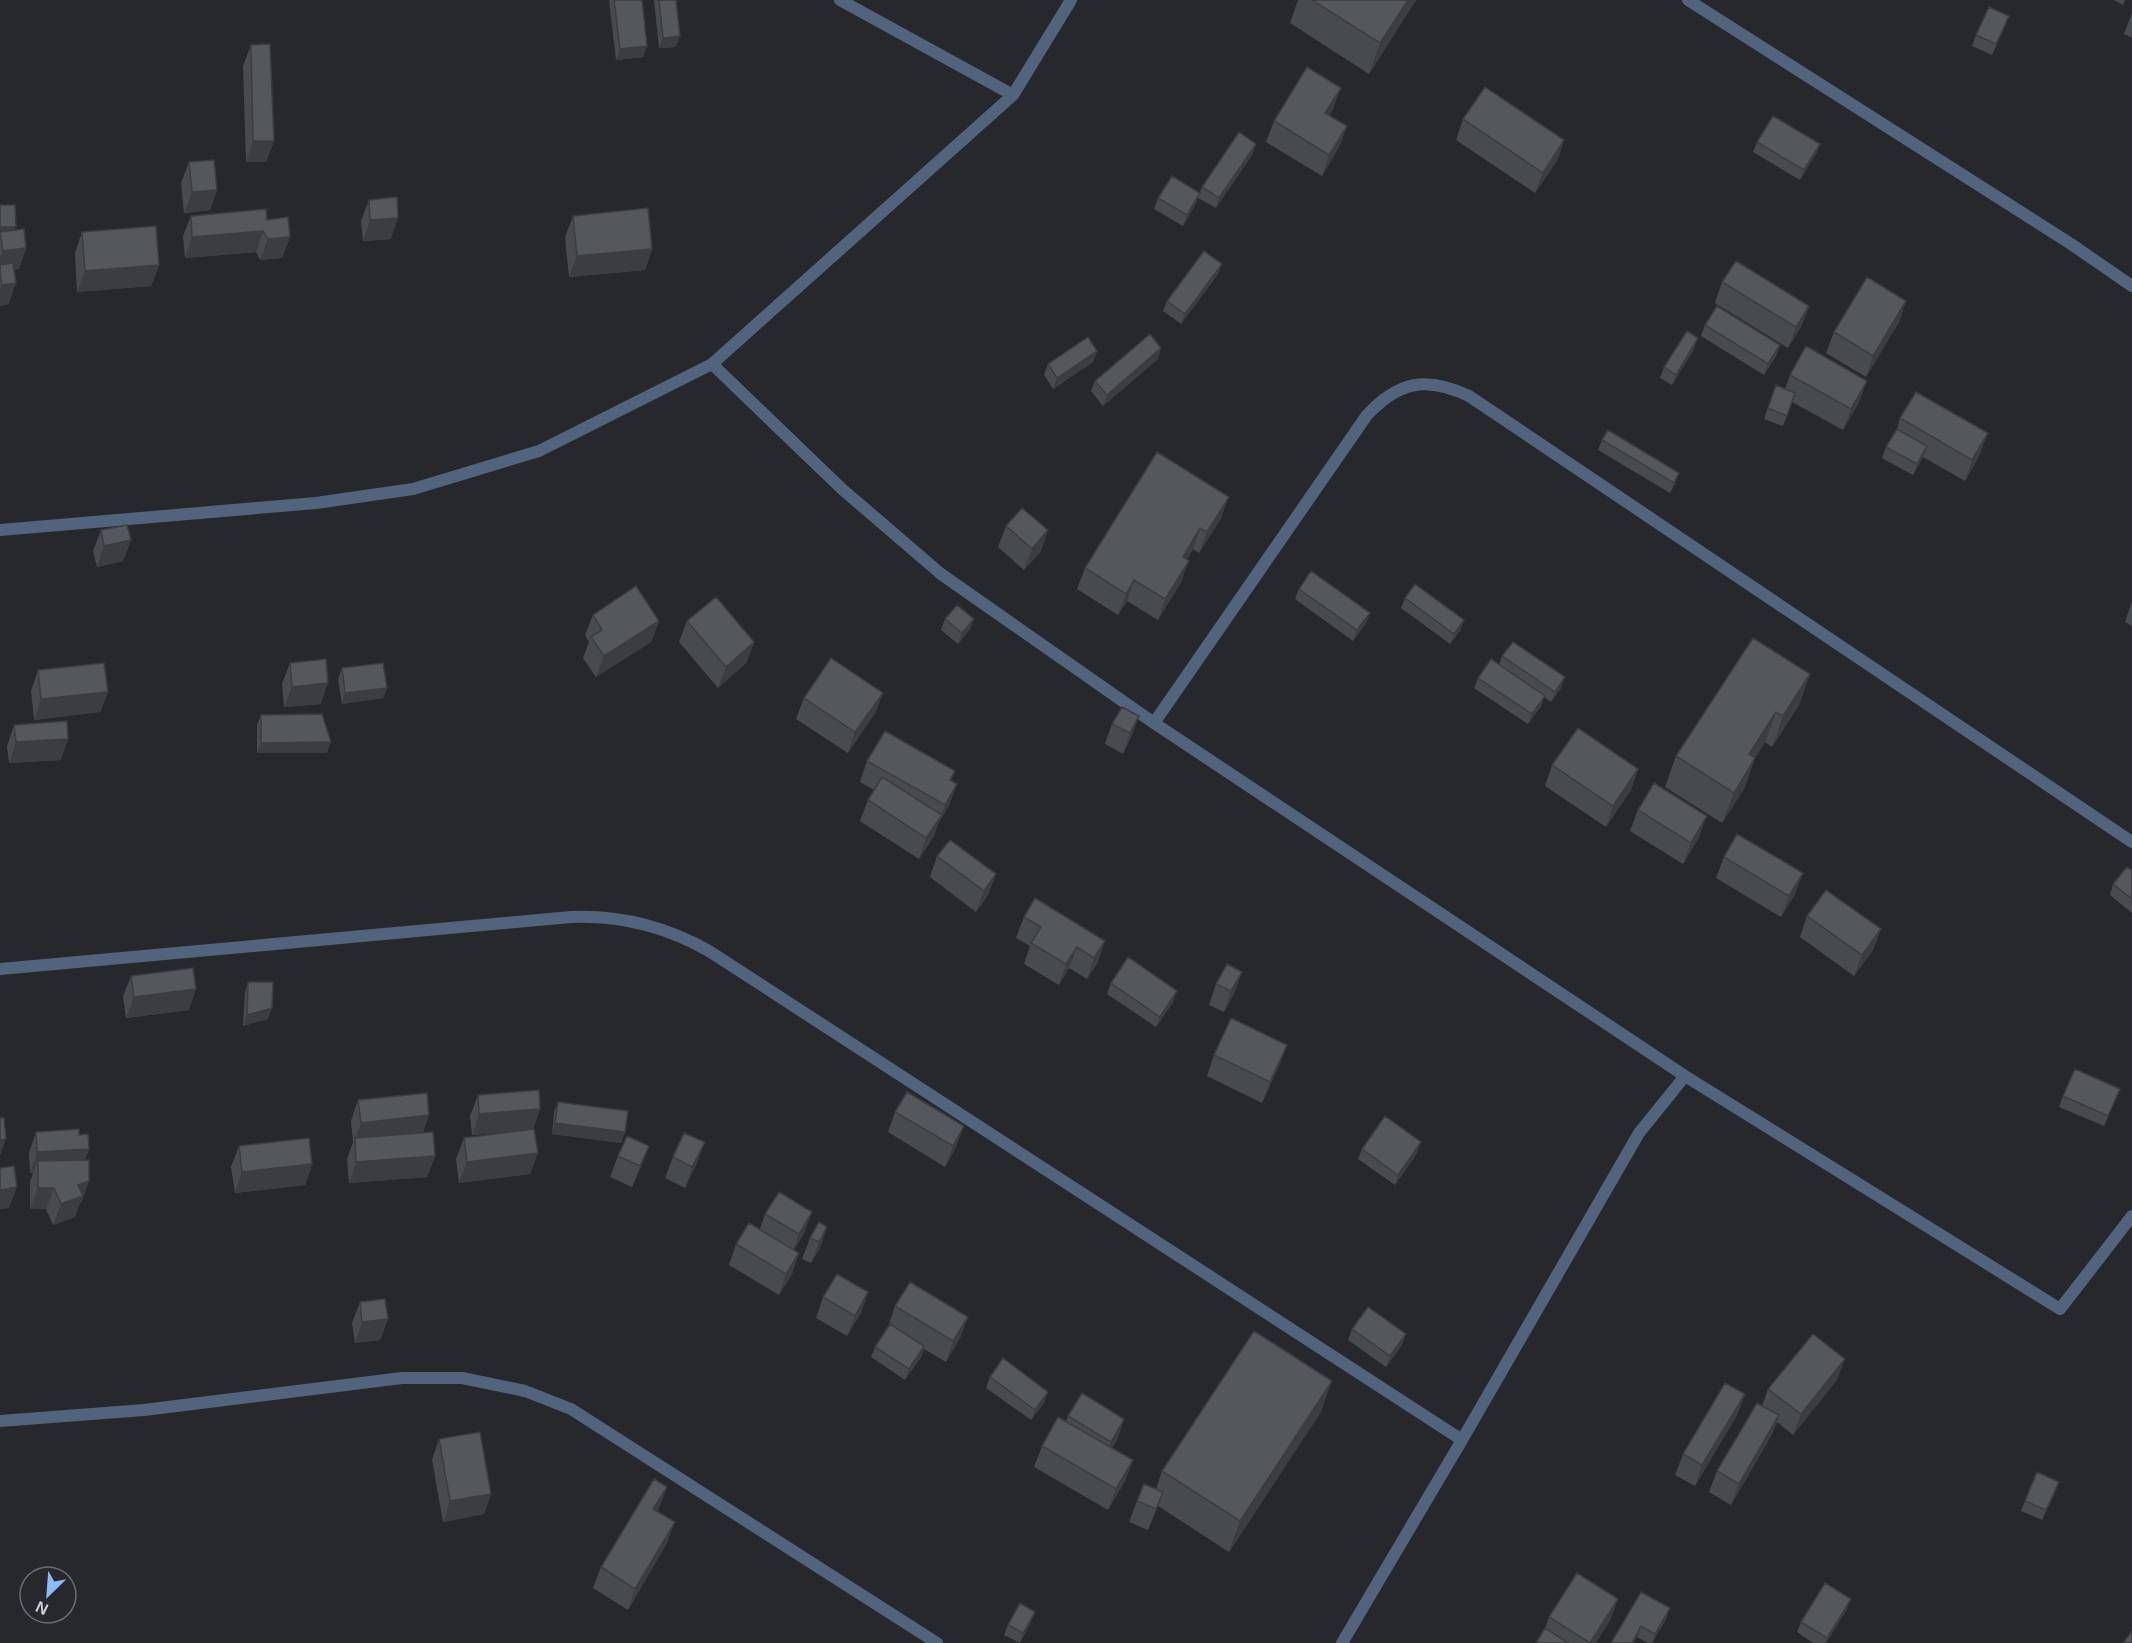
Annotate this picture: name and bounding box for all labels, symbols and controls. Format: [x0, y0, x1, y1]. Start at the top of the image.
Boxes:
north arrow [18, 1565, 78, 1625]
text: N [33, 1598, 51, 1618]

